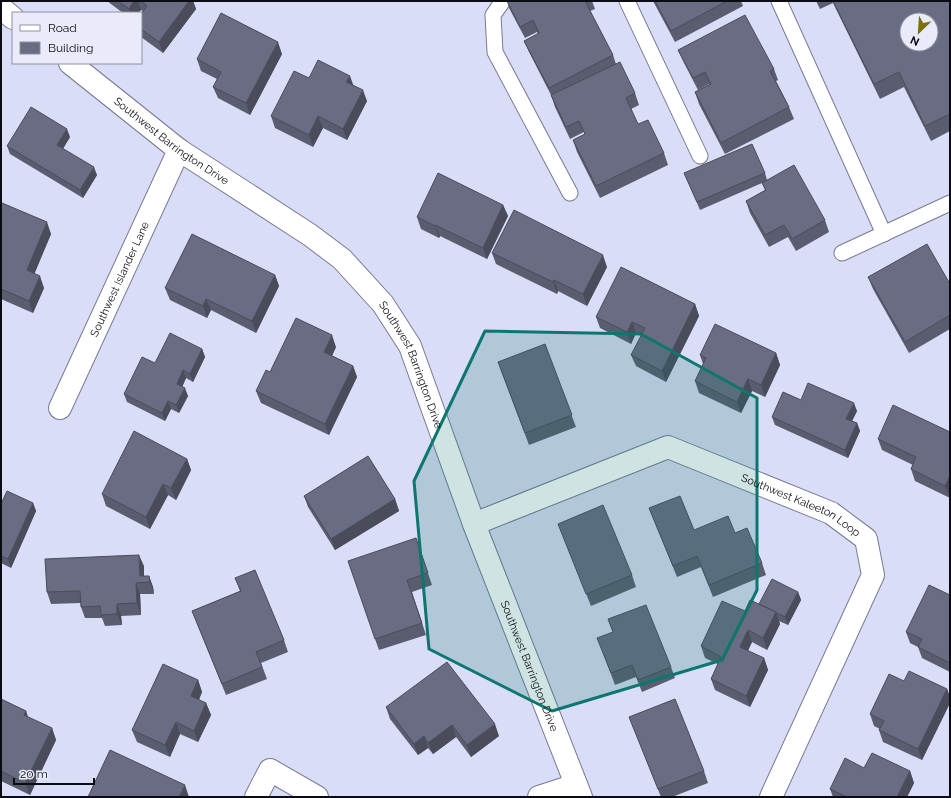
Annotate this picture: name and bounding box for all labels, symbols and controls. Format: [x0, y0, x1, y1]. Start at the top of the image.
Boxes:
legend [12, 12, 142, 64]
north arrow [899, 12, 939, 52]
text: Road [48, 21, 77, 35]
text: N [908, 33, 922, 48]
text: Building [48, 41, 94, 55]
street label: Southwest Barrington Drive [111, 95, 231, 188]
street label: Southwest Islander Lane [88, 219, 152, 339]
street label: Southwest Barrington Drive [376, 299, 445, 431]
street label: Southwest Kaleeton Loop [739, 471, 863, 540]
street label: Southwest Barrington Drive [498, 599, 561, 734]
scale bar [14, 760, 94, 786]
text: 20 m [20, 767, 48, 781]

